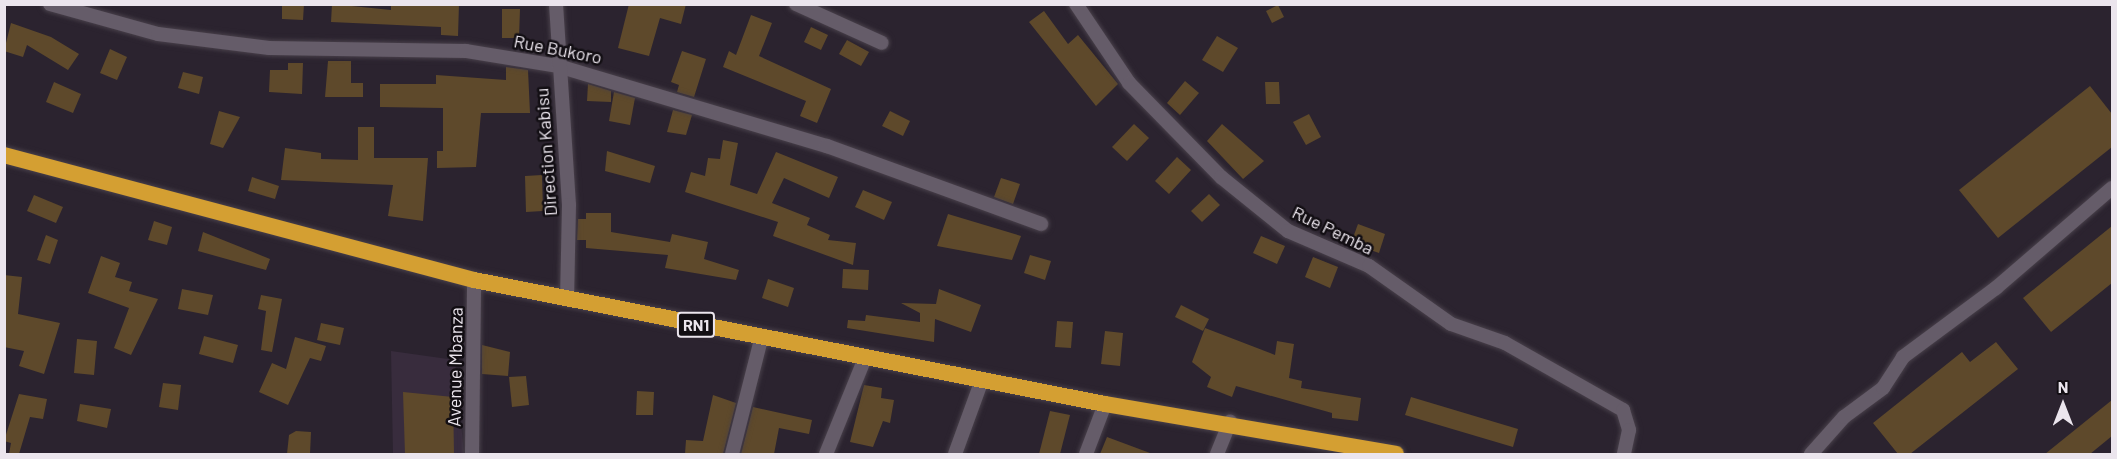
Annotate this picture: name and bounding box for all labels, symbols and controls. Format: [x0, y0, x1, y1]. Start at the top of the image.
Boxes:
street label: Rue Bukoro [512, 30, 604, 68]
street label: Direction Kabisu [531, 87, 561, 217]
street label: Rue Pemba [1289, 201, 1377, 259]
street label: Avenue Mbanza [443, 307, 467, 427]
road number: RN1 [676, 312, 716, 338]
north arrow [2033, 375, 2093, 435]
text: N [2058, 377, 2068, 396]

